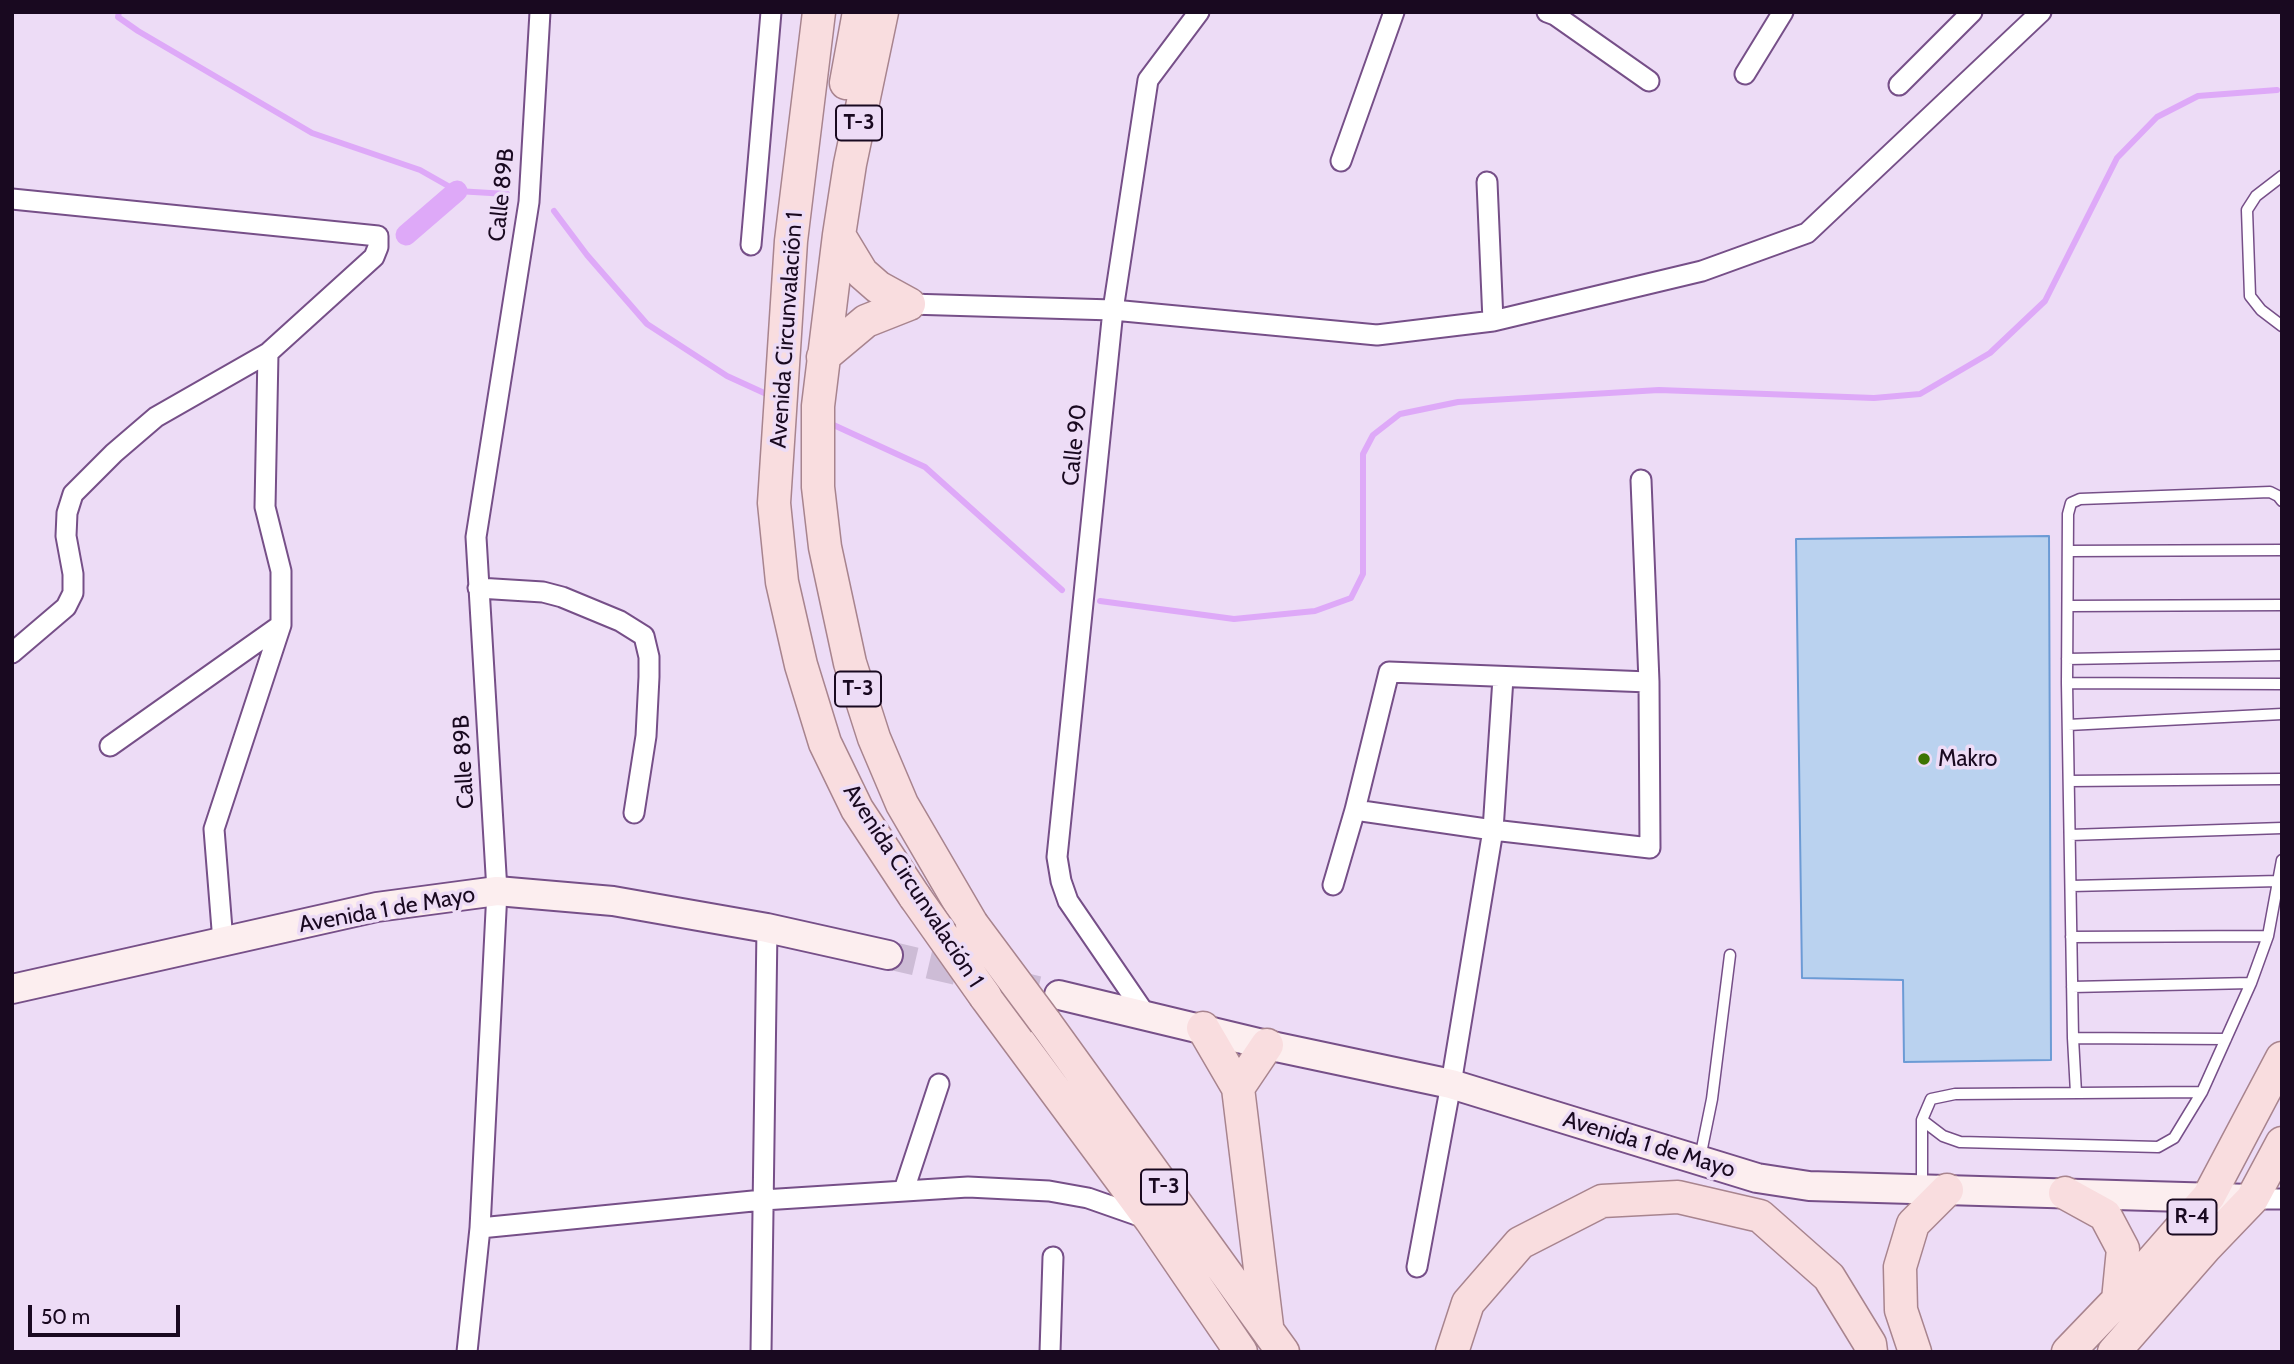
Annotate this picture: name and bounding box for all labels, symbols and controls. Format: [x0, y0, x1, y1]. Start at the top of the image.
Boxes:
road number: T-3 [836, 106, 882, 140]
street label: Calle 89B [483, 147, 521, 243]
street label: Avenida Circunvalación 1 [765, 211, 809, 449]
street label: Calle 90 [1057, 403, 1093, 487]
road number: T-3 [835, 672, 881, 706]
street label: Calle 89B [448, 715, 480, 809]
place label: Makro [1938, 745, 1998, 773]
marker: Makro [1916, 751, 1932, 767]
street label: Avenida Circunvalación 1 [837, 779, 989, 993]
street label: Avenida 1 de Mayo [297, 881, 477, 939]
street label: Avenida 1 de Mayo [1560, 1106, 1738, 1184]
road number: T-3 [1141, 1170, 1187, 1204]
road number: R-4 [2168, 1200, 2216, 1234]
scale bar [32, 1290, 184, 1334]
text: 50 m [41, 1304, 90, 1329]

